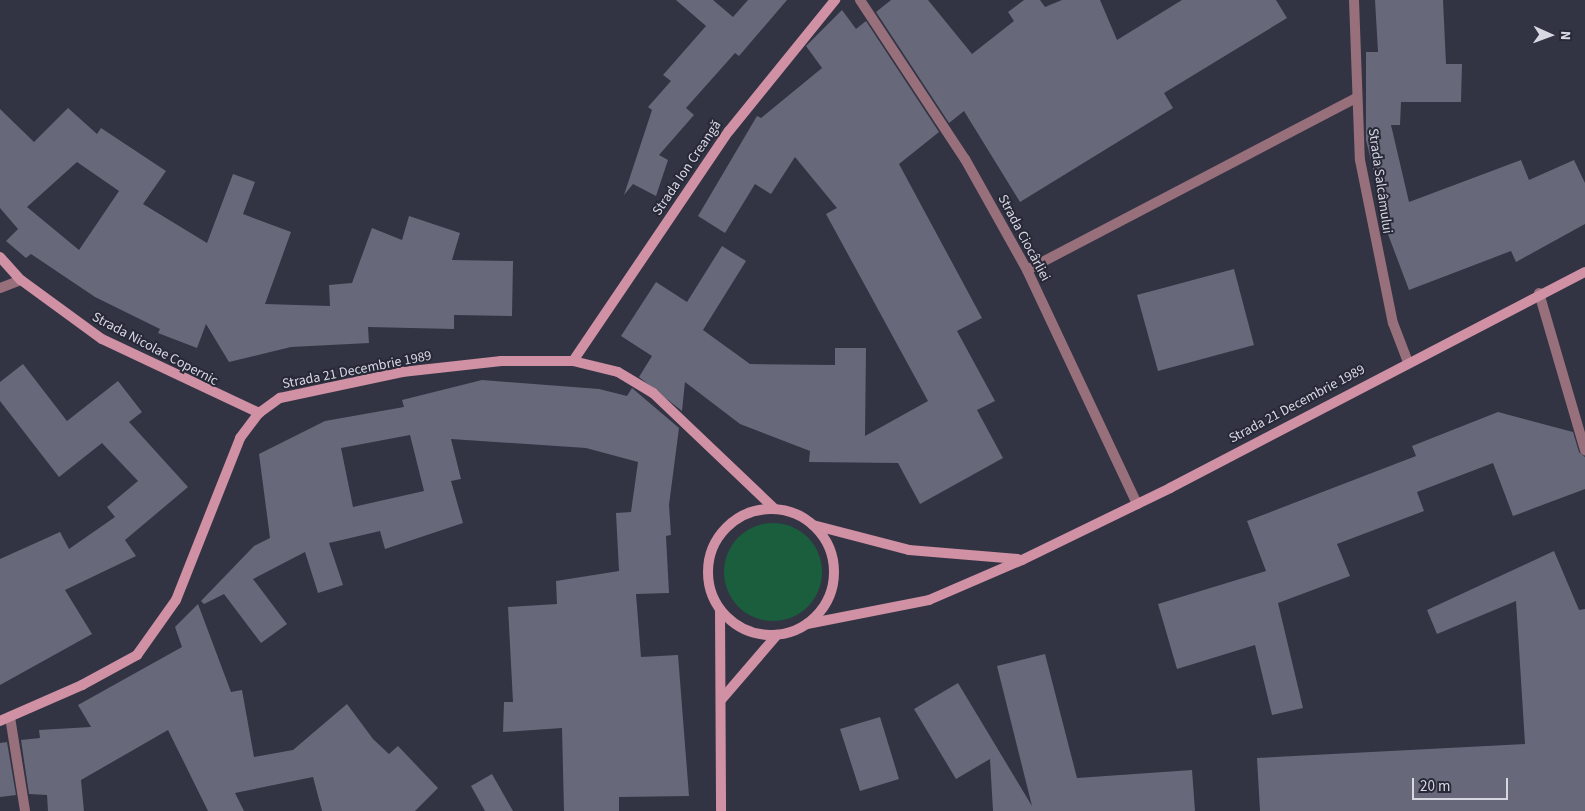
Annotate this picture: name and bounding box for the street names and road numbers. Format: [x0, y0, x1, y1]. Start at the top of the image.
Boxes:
street label: Strada Ion Creangă [649, 117, 725, 219]
street label: Strada Salcâmului [1364, 127, 1396, 235]
street label: Strada Ciocârliei [994, 192, 1054, 284]
street label: Strada Nicolae Copernic [89, 309, 221, 389]
street label: Strada 21 Decembrie 1989 [281, 347, 433, 393]
street label: Strada 21 Decembrie 1989 [1226, 361, 1368, 447]

